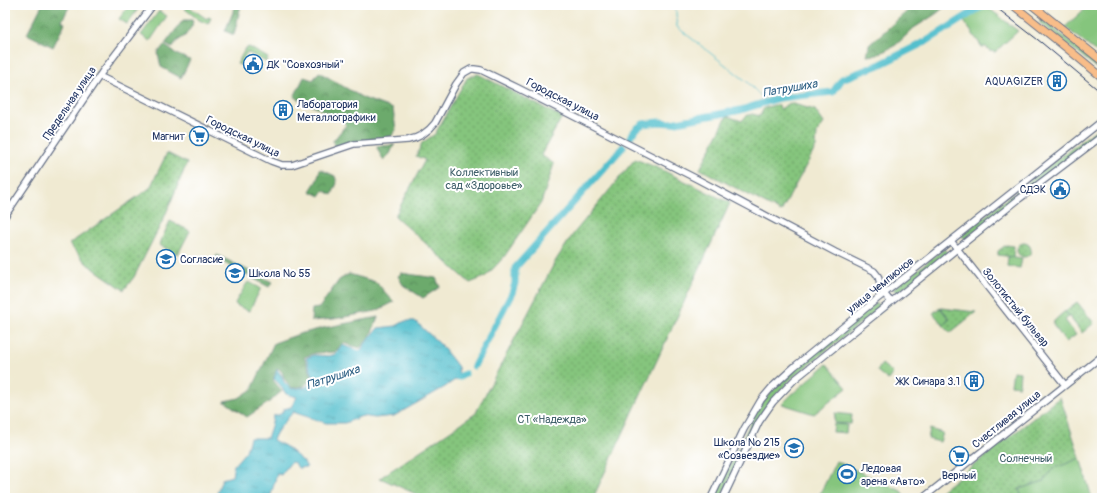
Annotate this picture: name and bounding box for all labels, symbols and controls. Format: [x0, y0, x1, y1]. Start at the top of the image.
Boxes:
public building icon: ДК "Совхозный" [242, 53, 264, 75]
place label: ДК "Совхозный" [266, 58, 344, 71]
street label: Предельная улица [40, 64, 99, 142]
building icon: AQUAGIZER [1046, 70, 1068, 92]
street label: Городская улица [524, 75, 601, 123]
place label: AQUAGIZER [985, 75, 1043, 88]
water label: Патрушиха [762, 76, 820, 101]
place label: Лаборатория Металлографики [296, 98, 376, 124]
building icon: Лаборатория Металлографики [272, 99, 294, 121]
street label: Городская улица [204, 113, 282, 160]
supermarket icon: Магнит [188, 125, 210, 147]
place label: Магнит [152, 130, 185, 143]
park label: Коллективный сад «Здоровье» [446, 166, 523, 192]
public building icon: СДЭК [1049, 178, 1071, 200]
place label: СДЭК [1020, 183, 1046, 196]
school or university icon: Согласие [155, 248, 177, 270]
place label: Согласие [180, 253, 224, 266]
street label: улица Чемпионов [843, 254, 916, 317]
school or university icon: Школа № 55 [224, 262, 246, 284]
street label: Золотистый бульвар [980, 265, 1051, 349]
place label: Школа № 55 [249, 267, 311, 280]
water label: Патрушиха [305, 361, 363, 393]
building icon: ЖК Синара 3.1 [963, 370, 985, 392]
place label: ЖК Синара 3.1 [895, 375, 960, 388]
street label: Счастливая улица [969, 388, 1043, 451]
park label: СТ «Надежда» [517, 413, 587, 426]
place label: Школа № 215 «Созвездие» [714, 436, 780, 462]
school or university icon: Школа № 215 «Созвездие» [783, 437, 805, 459]
supermarket icon: Верный [948, 445, 970, 467]
park label: Солнечный [1000, 452, 1052, 465]
place label: Ледовая арена «Авто» [860, 462, 925, 488]
sports icon: Ледовая арена «Авто» [836, 463, 858, 485]
place label: Верный [942, 469, 976, 482]

